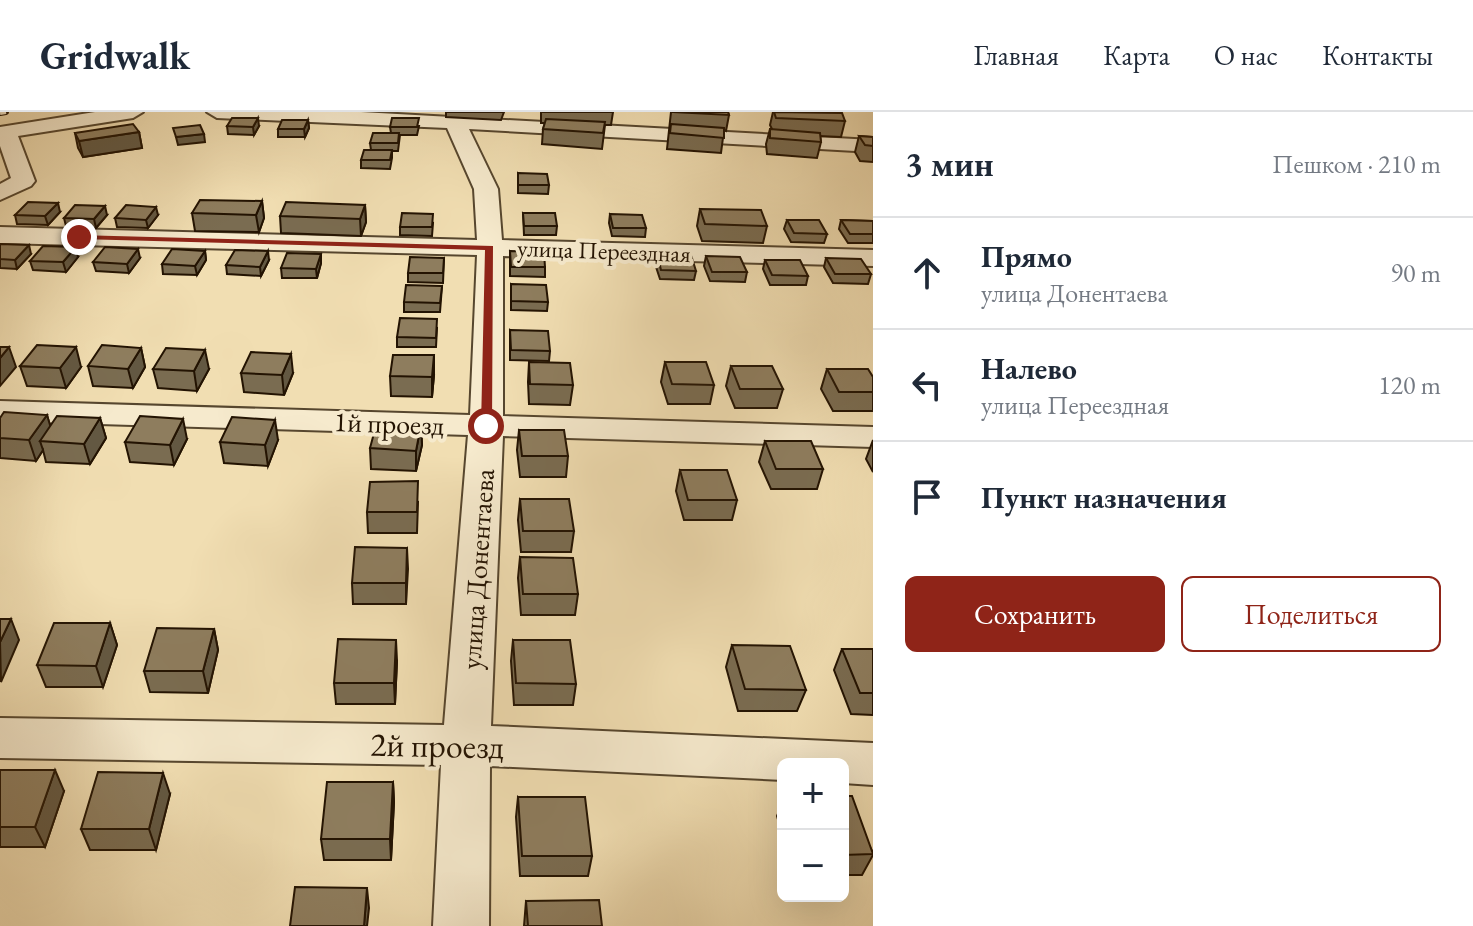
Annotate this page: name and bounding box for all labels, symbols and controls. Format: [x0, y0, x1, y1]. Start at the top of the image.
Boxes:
text: Gridwalk [40, 31, 190, 80]
text: Главная [974, 37, 1059, 73]
text: Карта [1103, 37, 1170, 73]
text: О нас [1214, 37, 1278, 73]
text: Контакты [1322, 37, 1433, 73]
text: 3 мин [905, 142, 994, 186]
text: Пешком · 210 m [1272, 147, 1441, 181]
route end [61, 219, 97, 255]
street label: улица Переездная [517, 232, 692, 269]
text: Прямо [981, 237, 1072, 276]
icon: ahead [905, 251, 949, 295]
text: 90 m [1391, 256, 1441, 290]
text: улица Донентаева [981, 276, 1168, 310]
text: Налево [981, 349, 1077, 388]
icon: left [905, 363, 949, 407]
text: 120 m [1378, 368, 1441, 402]
text: улица Переездная [981, 388, 1169, 422]
street label: 1й проезд [333, 403, 445, 443]
route start [468, 408, 504, 444]
street label: улица Донентаева [452, 467, 502, 671]
icon: arrive [905, 475, 949, 519]
text: Пункт назначения [981, 478, 1227, 517]
button: Сохранить [905, 576, 1165, 652]
button: Поделиться [1181, 576, 1441, 652]
street label: 2й проезд [370, 722, 505, 768]
map controls [777, 758, 849, 902]
button: + [777, 758, 849, 830]
button: − [777, 830, 849, 902]

